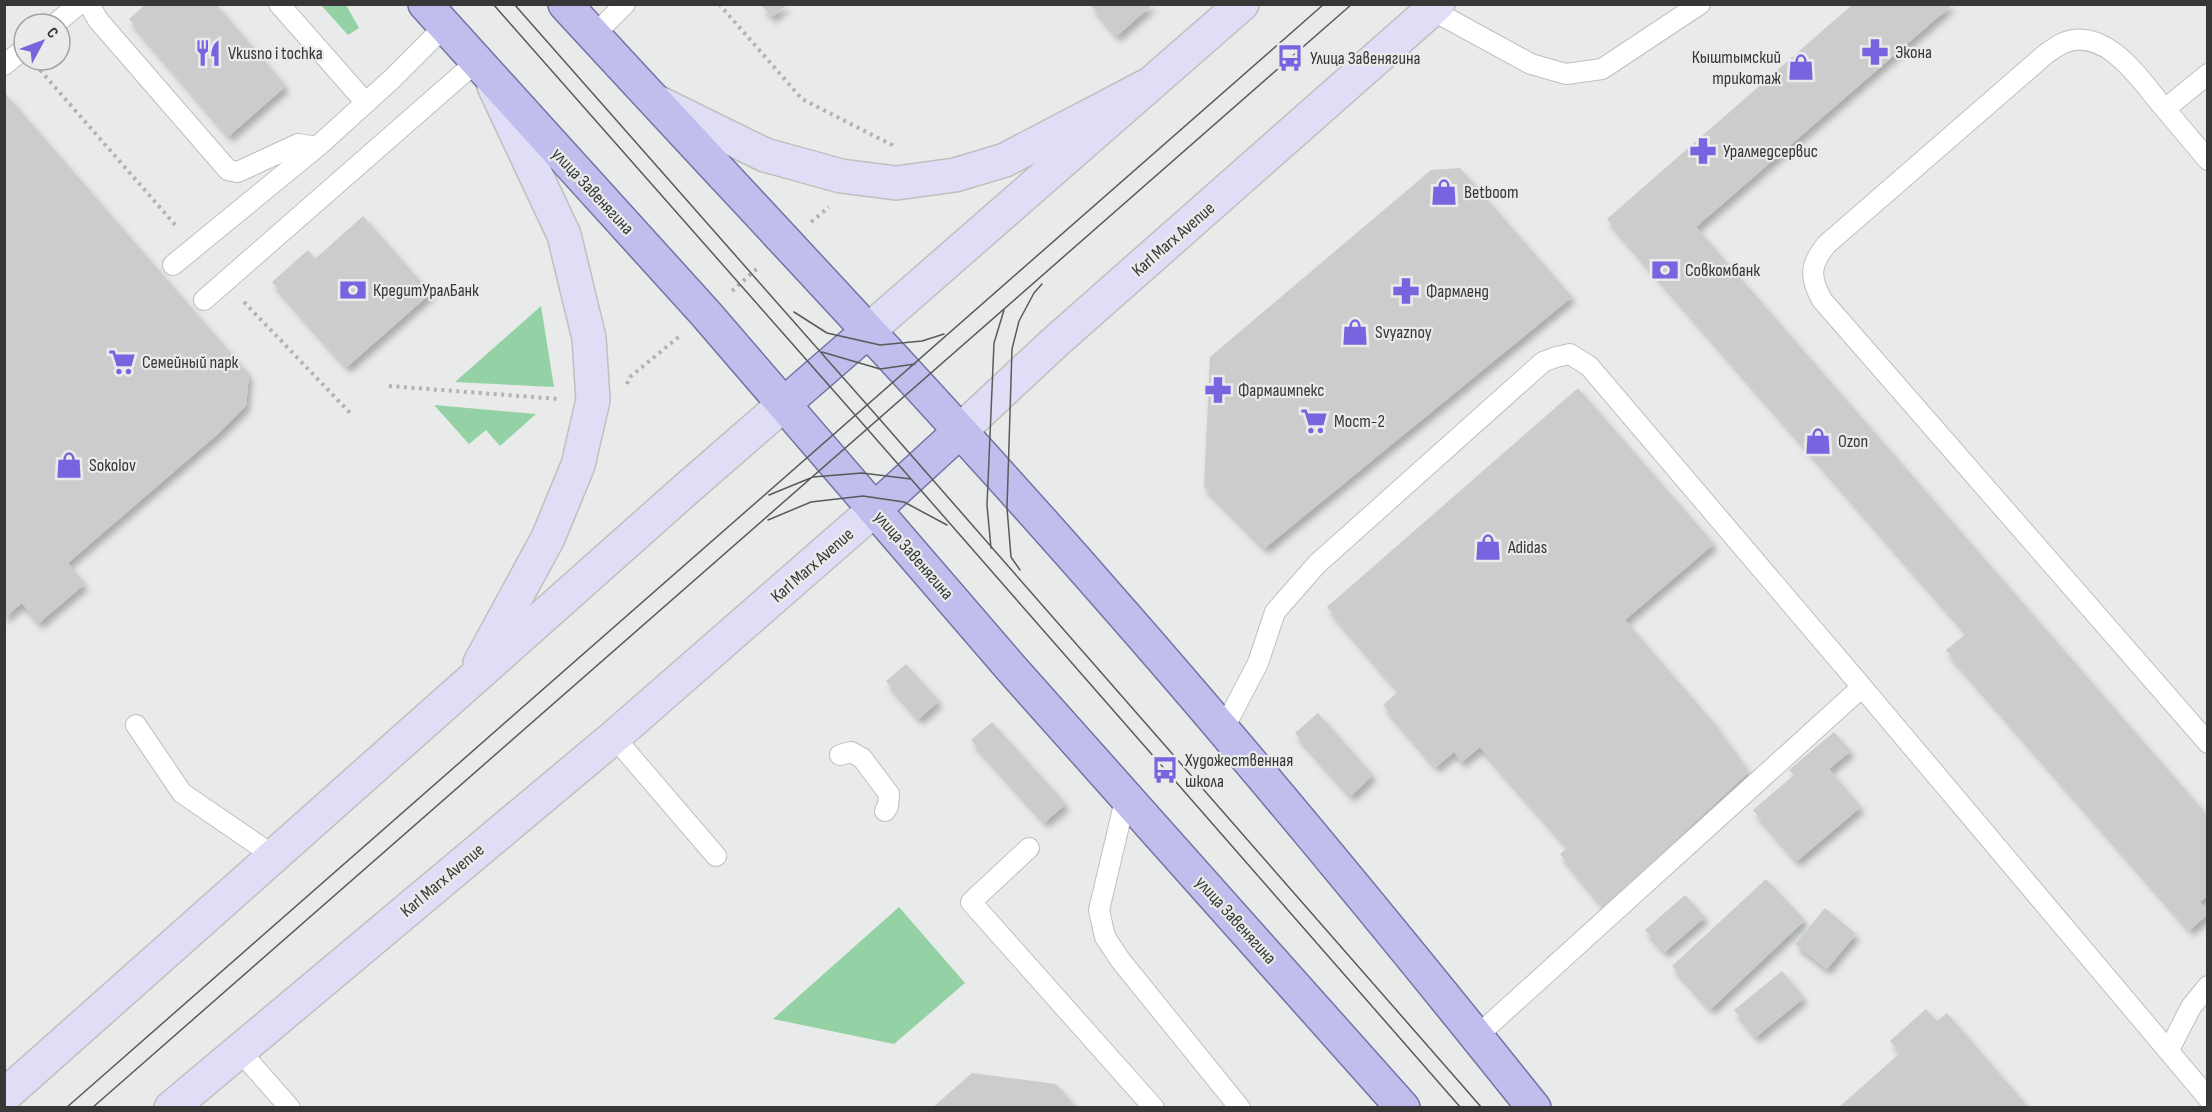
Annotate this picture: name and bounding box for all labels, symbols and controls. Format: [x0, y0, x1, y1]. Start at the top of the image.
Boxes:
north arrow [12, 12, 72, 72]
text: С [42, 24, 62, 42]
pharmacy icon: Экона [1860, 37, 1890, 67]
restaurant icon: Vkusno i tochka [193, 38, 223, 68]
place label: Экона [1895, 42, 1932, 63]
place label: Vkusno i tochka [228, 43, 323, 64]
bus stop icon: Улица Завенягина [1275, 43, 1305, 73]
place label: Кыштымский трикотаж [1692, 47, 1781, 89]
place label: Улица Завенягина [1310, 48, 1420, 69]
shop icon: Кыштымский трикотаж [1786, 52, 1816, 82]
pharmacy icon: Уралмедсервис [1688, 136, 1718, 166]
place label: Уралмедсервис [1723, 141, 1818, 162]
street label: улица Завенягина [547, 144, 638, 239]
shop icon: Betboom [1429, 177, 1459, 207]
place label: Betboom [1464, 182, 1519, 203]
street label: Karl Marx Avenue [1128, 198, 1219, 281]
bank icon: Совкомбанк [1650, 255, 1680, 285]
place label: Совкомбанк [1685, 260, 1760, 281]
bank icon: КредитУралБанк [338, 275, 368, 305]
pharmacy icon: Фармленд [1391, 276, 1421, 306]
place label: КредитУралБанк [373, 280, 479, 301]
place label: Фармленд [1426, 281, 1489, 302]
shop icon: Svyaznoy [1340, 317, 1370, 347]
place label: Svyaznoy [1375, 322, 1432, 343]
supermarket icon: Семейный парк [107, 347, 137, 377]
place label: Семейный парк [142, 352, 239, 373]
pharmacy icon: Фармаимпекс [1203, 375, 1233, 405]
place label: Фармаимпекс [1238, 380, 1324, 401]
supermarket icon: Мост-2 [1299, 406, 1329, 436]
place label: Мост-2 [1334, 411, 1385, 432]
shop icon: Ozon [1803, 426, 1833, 456]
place label: Ozon [1838, 431, 1868, 452]
shop icon: Sokolov [54, 450, 84, 480]
place label: Sokolov [89, 455, 136, 476]
street label: улица Завенягина [869, 507, 958, 604]
street label: Karl Marx Avenue [767, 524, 858, 607]
shop icon: Adidas [1473, 532, 1503, 562]
place label: Adidas [1507, 537, 1547, 558]
place label: Художественная школа [1184, 750, 1293, 792]
bus stop icon: Художественная школа [1150, 755, 1180, 785]
street label: Karl Marx Avenue [396, 839, 488, 921]
street label: улица Завенягина [1191, 872, 1281, 969]

